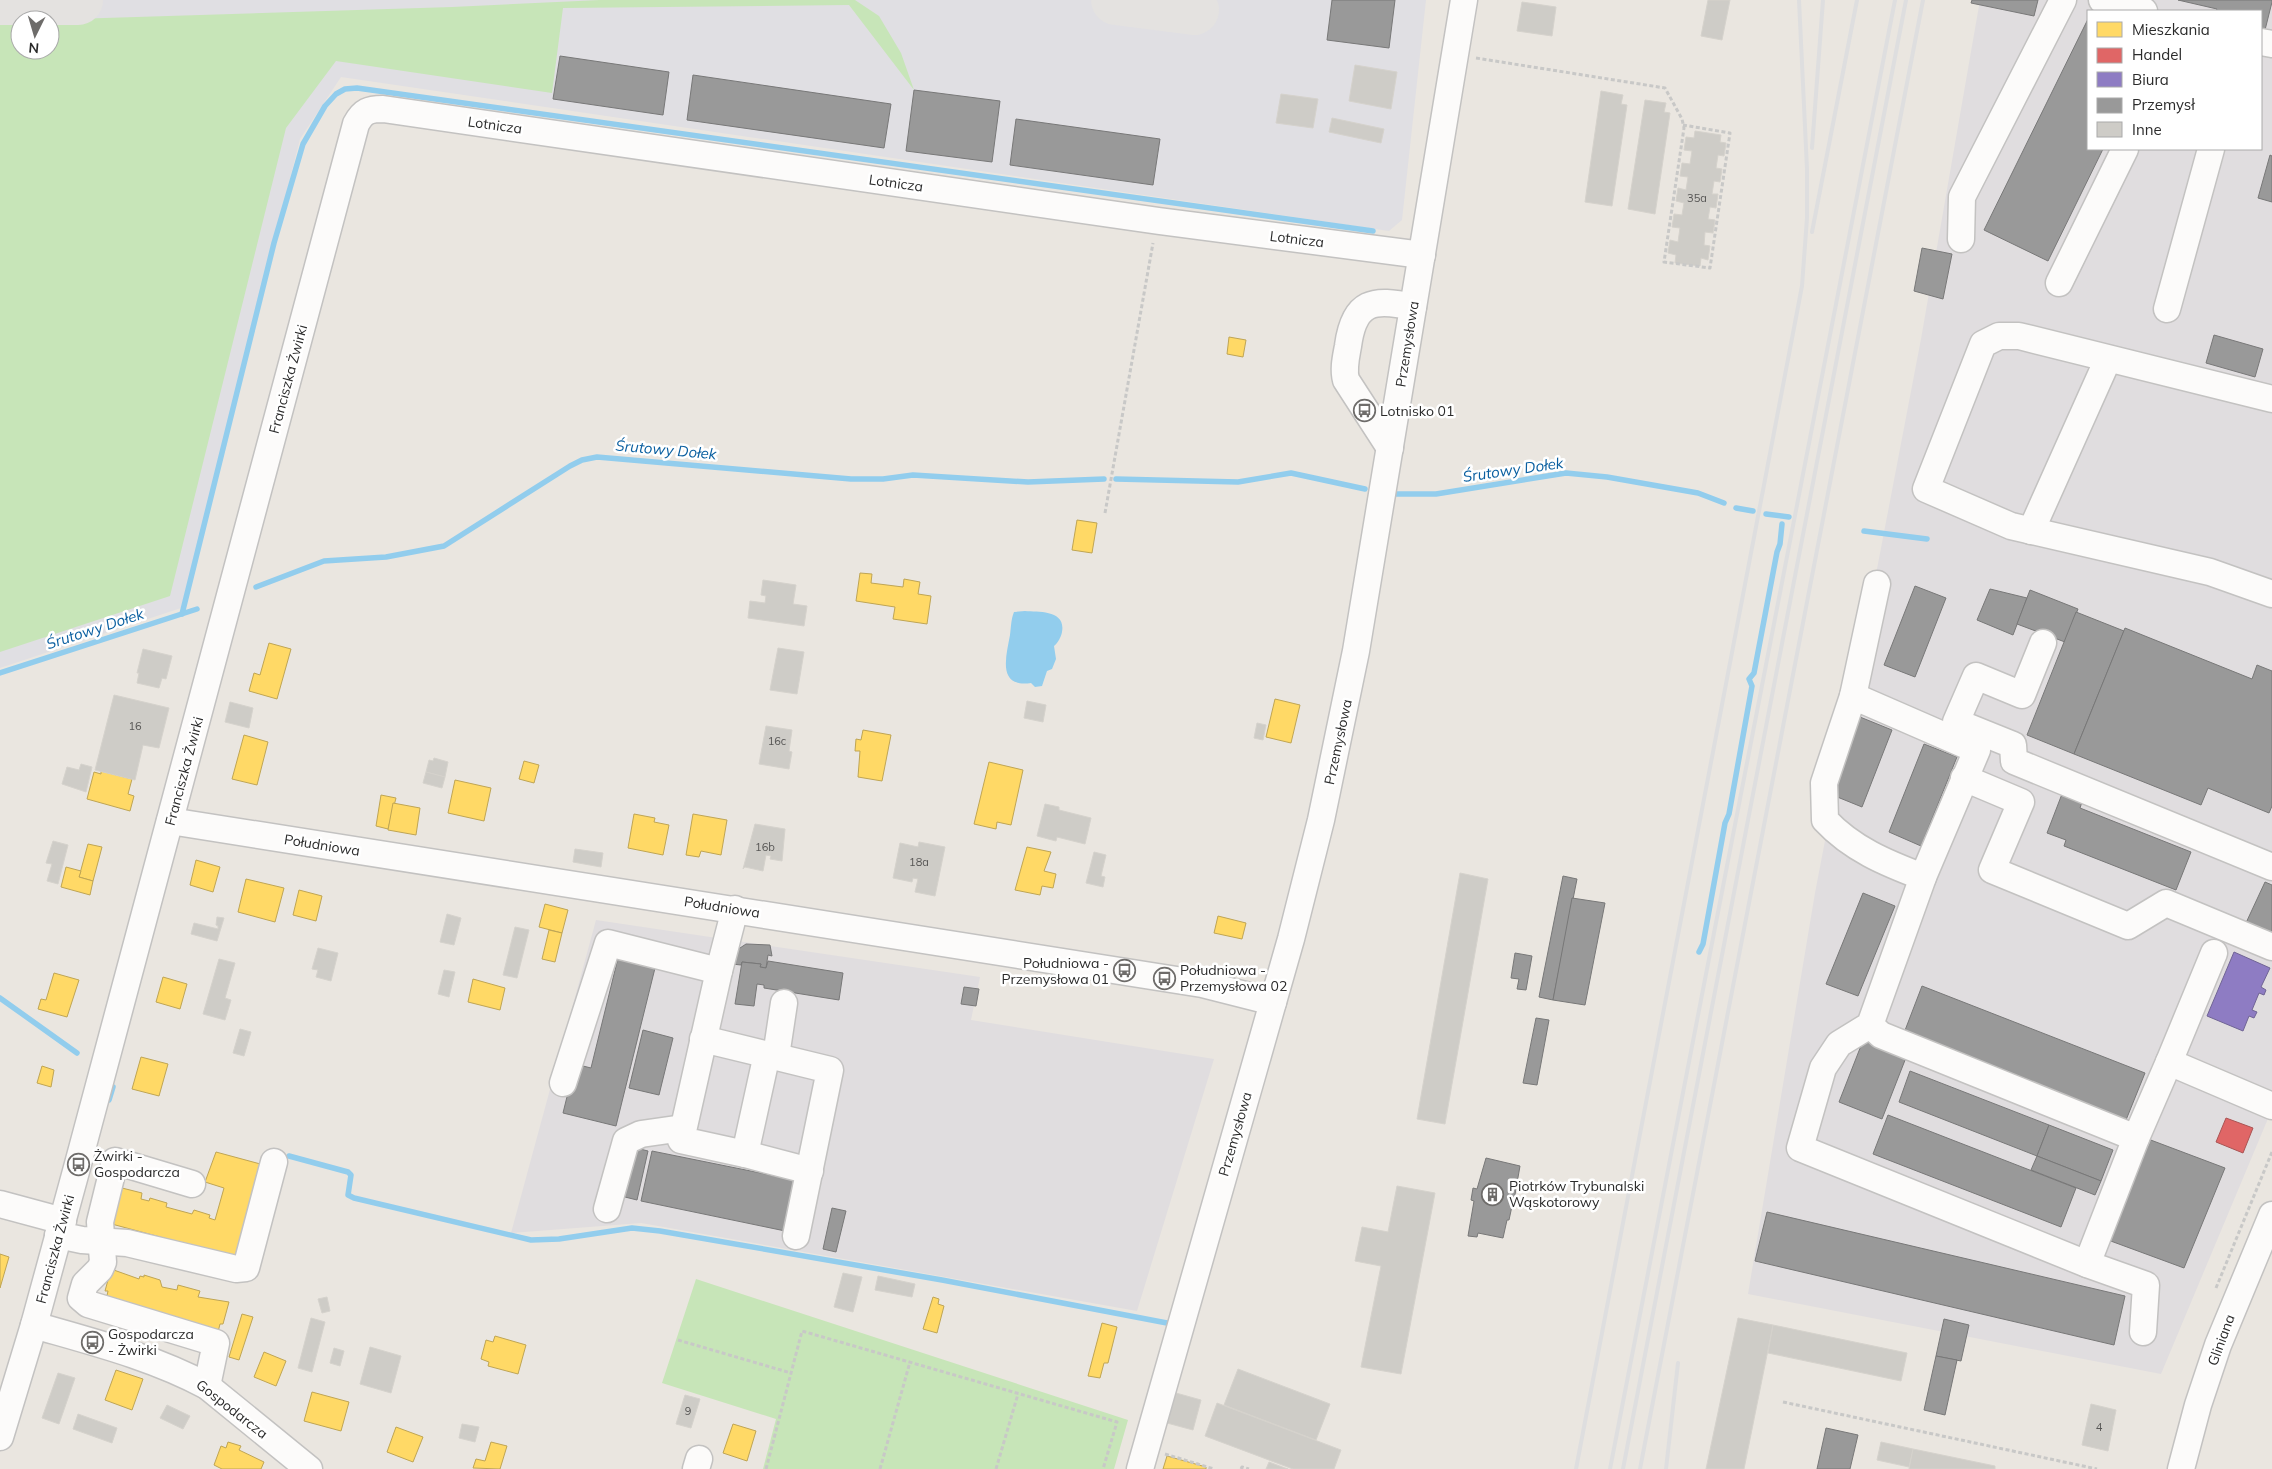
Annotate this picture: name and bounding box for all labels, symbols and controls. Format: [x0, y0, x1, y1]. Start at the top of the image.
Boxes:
north arrow [10, 10, 60, 60]
legend [2087, 10, 2262, 150]
text: Mieszkania [2132, 20, 2210, 39]
text: N [28, 39, 40, 57]
text: Handel [2132, 45, 2182, 64]
text: Biura [2132, 70, 2169, 89]
text: Przemysł [2132, 95, 2195, 114]
street label: Lotnicza [467, 112, 523, 138]
text: Inne [2132, 120, 2162, 139]
street label: Lotnicza [868, 170, 924, 196]
house number: 35a [1687, 191, 1707, 205]
street label: Lotnicza [1269, 227, 1325, 251]
street label: Przemysłowa [1391, 300, 1423, 388]
street label: Franciszka Żwirki [265, 323, 311, 435]
bus stop icon: Lotnisko 01 [1352, 399, 1376, 423]
place label: Lotnisko 01 [1380, 402, 1454, 420]
water label: Śrutowy Dołek [615, 436, 719, 463]
water label: Śrutowy Dołek [1461, 453, 1566, 486]
water label: Śrutowy Dołek [44, 603, 147, 653]
street label: Przemysłowa [1320, 698, 1356, 786]
street label: Franciszka Żwirki [161, 715, 207, 827]
house number: 16 [128, 719, 142, 733]
house number: 16c [768, 734, 787, 748]
street label: Południowa [283, 830, 361, 860]
house number: 16b [755, 840, 775, 854]
house number: 18a [909, 855, 929, 869]
street label: Południowa [683, 892, 761, 922]
place label: Południowa - Przemysłowa 01 [1002, 954, 1109, 988]
bus stop icon: Południowa - Przemysłowa 01 [1113, 959, 1137, 983]
place label: Południowa - Przemysłowa 02 [1180, 961, 1287, 995]
bus stop icon: Południowa - Przemysłowa 02 [1152, 966, 1176, 990]
street label: Przemysłowa [1214, 1090, 1256, 1178]
place label: Żwirki - Gospodarcza [94, 1147, 180, 1181]
bus stop icon: Żwirki - Gospodarcza [66, 1152, 90, 1176]
place label: Piotrków Trybunalski Wąskotorowy [1509, 1177, 1644, 1211]
building icon: Piotrków Trybunalski Wąskotorowy [1481, 1182, 1505, 1206]
street label: Franciszka Żwirki [32, 1193, 78, 1305]
street label: Gliniana [2203, 1312, 2239, 1368]
place label: Gospodarcza - Żwirki [108, 1325, 194, 1359]
bus stop icon: Gospodarcza - Żwirki [80, 1330, 104, 1354]
street label: Gospodarcza [193, 1375, 271, 1443]
house number: 9 [685, 1404, 691, 1418]
house number: 4 [2096, 1420, 2103, 1434]

